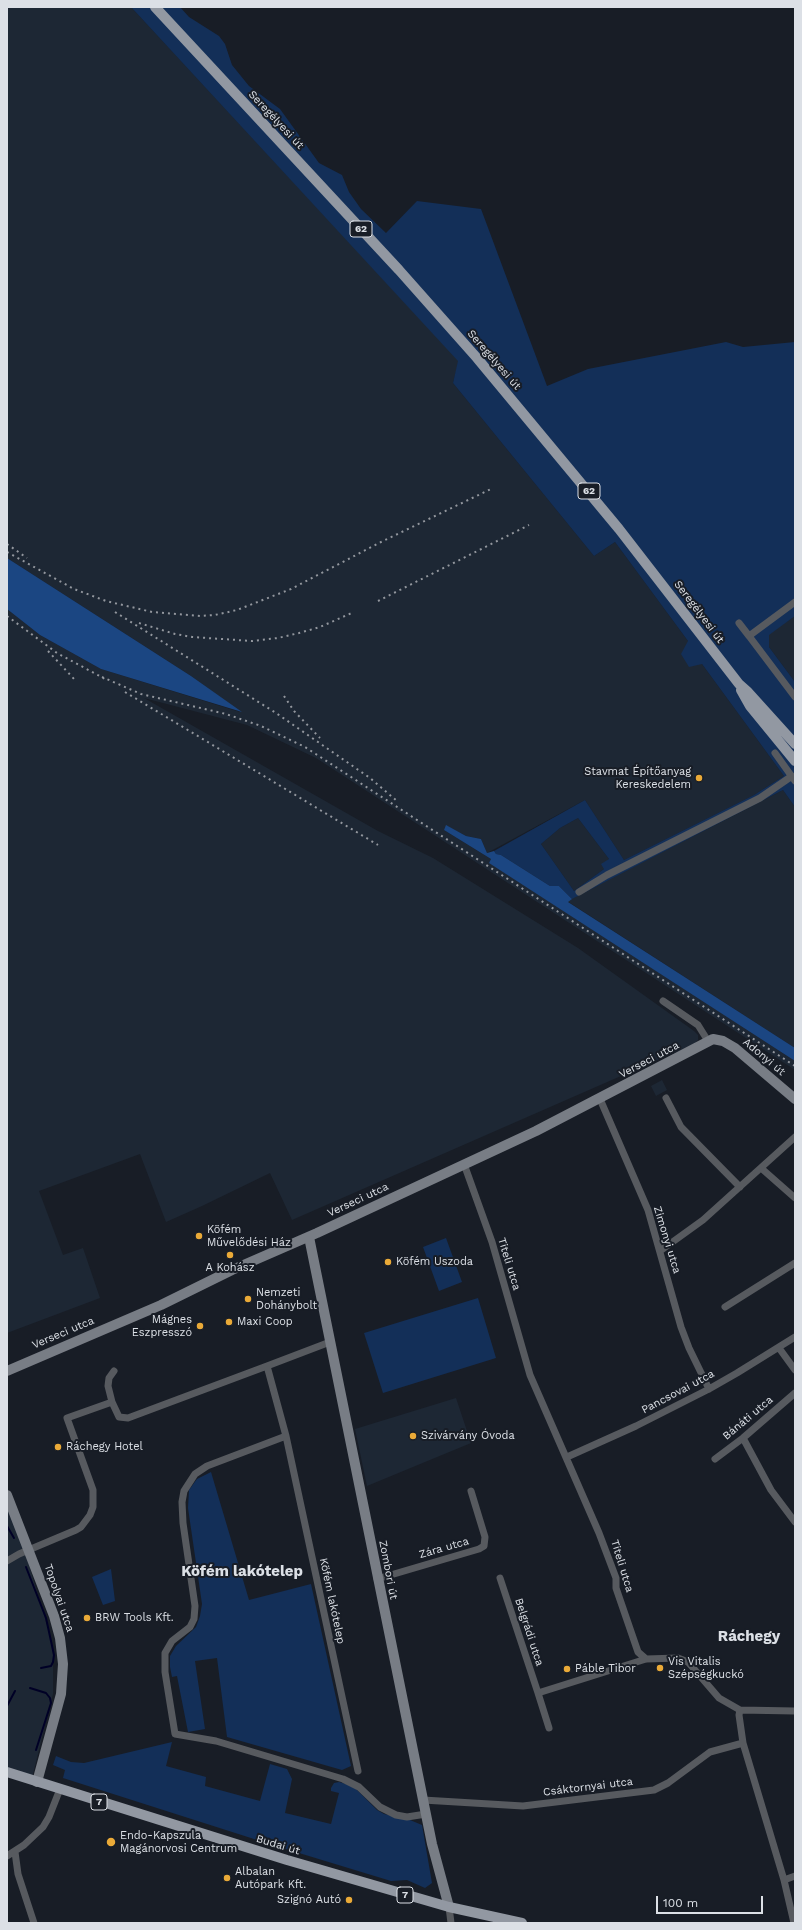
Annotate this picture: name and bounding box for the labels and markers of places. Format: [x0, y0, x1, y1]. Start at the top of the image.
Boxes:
place label: Stavmat Építőanyag Kereskedelem [584, 765, 691, 791]
marker: Stavmat Építőanyag Kereskedelem [694, 773, 704, 783]
place label: Köfém Művelődési Ház [207, 1223, 291, 1249]
marker: Köfém Művelődési Ház [194, 1231, 204, 1241]
marker: A Kohász [225, 1250, 235, 1260]
place label: Köfém Uszoda [396, 1255, 473, 1269]
marker: Köfém Uszoda [383, 1257, 393, 1267]
place label: A Kohász [205, 1261, 255, 1275]
place label: Nemzeti Dohánybolt [256, 1286, 317, 1312]
marker: Nemzeti Dohánybolt [243, 1294, 253, 1304]
place label: Mágnes Eszpresszó [132, 1313, 192, 1339]
place label: Maxi Coop [237, 1315, 293, 1329]
marker: Maxi Coop [224, 1317, 234, 1327]
marker: Mágnes Eszpresszó [195, 1321, 205, 1331]
place label: Szivárvány Óvoda [421, 1429, 515, 1443]
marker: Szivárvány Óvoda [408, 1431, 418, 1441]
place label: Ráchegy Hotel [66, 1440, 143, 1454]
marker: Ráchegy Hotel [53, 1442, 63, 1452]
place label: BRW Tools Kft. [95, 1611, 174, 1625]
marker: BRW Tools Kft. [82, 1613, 92, 1623]
place label: Vis Vitalis Szépségkuckó [668, 1655, 744, 1681]
place label: Páble Tibor [575, 1662, 636, 1676]
marker: Vis Vitalis Szépségkuckó [655, 1663, 665, 1673]
marker: Páble Tibor [562, 1664, 572, 1674]
place label: Endo-Kapszula Magánorvosi Centrum [120, 1829, 237, 1855]
marker: Endo-Kapszula Magánorvosi Centrum [105, 1836, 117, 1848]
place label: Albalan Autópark Kft. [235, 1865, 306, 1891]
marker: Albalan Autópark Kft. [222, 1873, 232, 1883]
place label: Szignó Autó [277, 1893, 341, 1907]
marker: Szignó Autó [344, 1895, 354, 1905]

